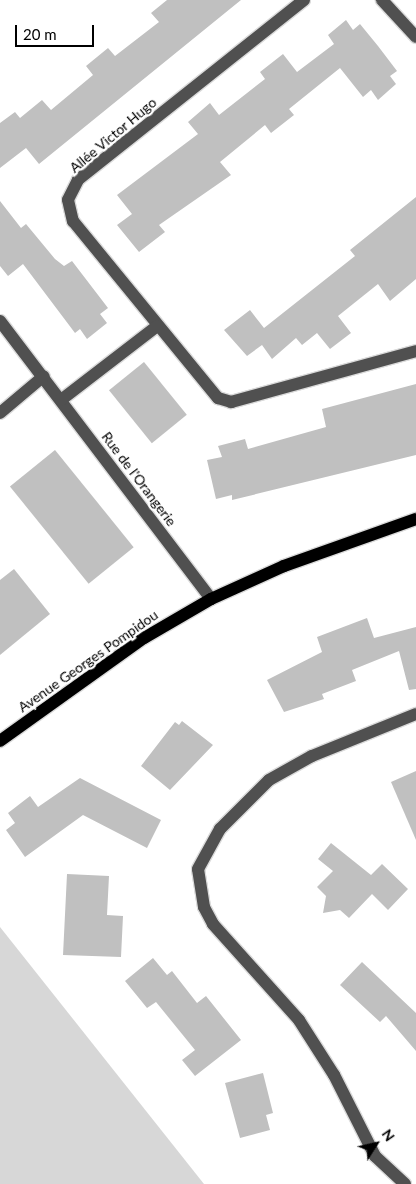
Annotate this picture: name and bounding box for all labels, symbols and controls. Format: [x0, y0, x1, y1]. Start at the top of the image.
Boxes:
scale bar [18, 15, 96, 47]
text: 20 m [23, 25, 57, 43]
street label: Allée Victor Hugo [66, 94, 160, 176]
street label: Rue de l'Orangerie [98, 429, 180, 529]
street label: Avenue Georges Pompidou [15, 606, 161, 716]
north arrow [351, 1119, 401, 1169]
text: N [379, 1126, 399, 1144]

